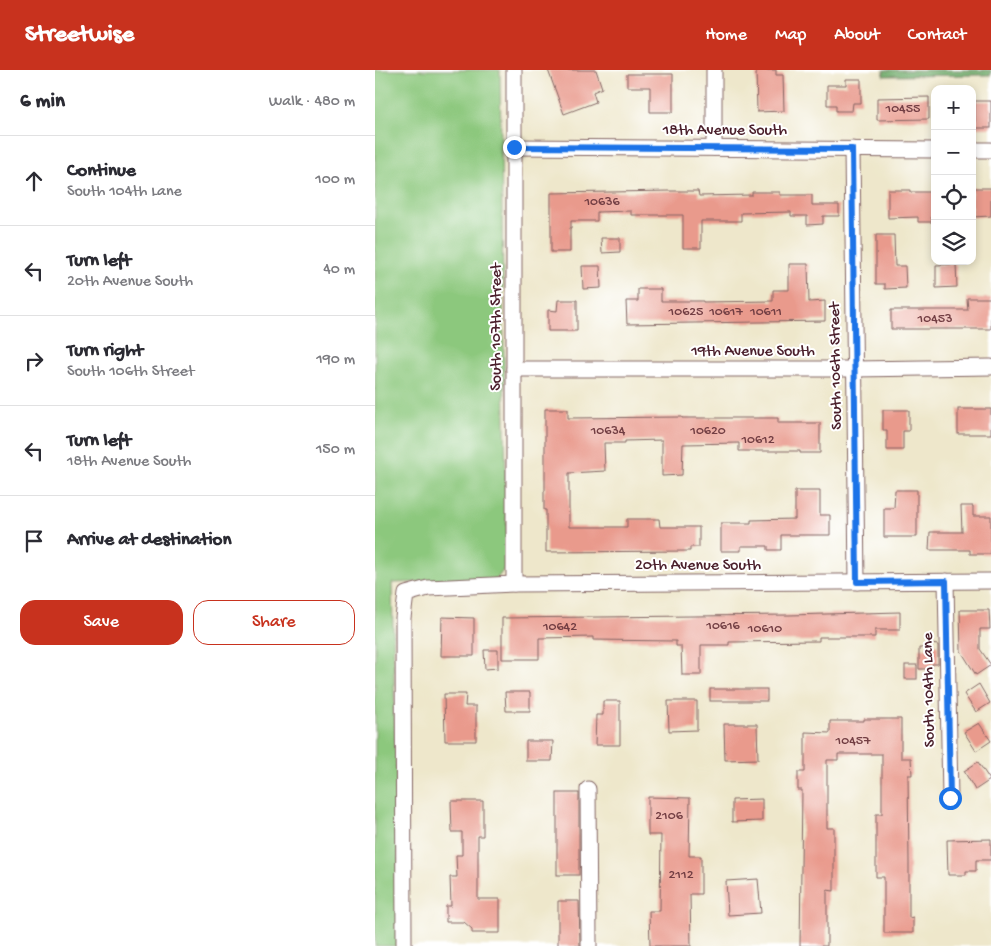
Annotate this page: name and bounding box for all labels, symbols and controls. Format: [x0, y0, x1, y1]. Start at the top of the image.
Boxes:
text: Streetwise [25, 21, 134, 50]
text: Home [705, 25, 747, 46]
text: Map [775, 25, 806, 46]
text: About [834, 25, 880, 46]
text: Contact [908, 25, 966, 46]
map controls [931, 85, 976, 265]
button: + [931, 85, 976, 130]
text: 6 min [20, 90, 65, 115]
text: Walk · 480 m [269, 93, 355, 112]
house number: 10455 [885, 101, 920, 118]
street label: 18th Avenue South [662, 122, 788, 141]
button: − [931, 130, 976, 175]
route end [503, 136, 526, 159]
text: Continue [67, 160, 136, 183]
icon: ahead [20, 167, 48, 195]
text: 100 m [315, 171, 355, 190]
button: locate [931, 175, 976, 220]
text: South 104th Lane [67, 183, 182, 202]
house number: 10636 [583, 194, 620, 211]
button: layers [931, 220, 976, 265]
text: Turn left [67, 250, 131, 273]
icon: left [20, 257, 48, 285]
text: 40 m [323, 261, 355, 280]
street label: South 107th Street [488, 262, 507, 391]
text: 20th Avenue South [67, 273, 193, 292]
street label: South 106th Street [826, 301, 848, 430]
house number: 10625 [668, 304, 703, 321]
house number: 10617 [708, 304, 744, 321]
house number: 10611 [749, 304, 782, 321]
house number: 10453 [917, 311, 952, 328]
text: Turn right [67, 340, 143, 363]
street label: 19th Avenue South [690, 343, 815, 362]
icon: right [20, 347, 48, 375]
text: 190 m [316, 351, 355, 370]
text: South 106th Street [67, 363, 194, 382]
house number: 10634 [590, 423, 626, 440]
house number: 10620 [689, 423, 726, 440]
text: Turn left [67, 430, 131, 453]
house number: 10612 [740, 432, 775, 449]
icon: left [20, 437, 48, 465]
text: 150 m [316, 441, 355, 460]
text: 18th Avenue South [67, 453, 191, 472]
icon: arrive [20, 527, 48, 555]
text: Arrive at destination [67, 529, 231, 552]
street label: 20th Avenue South [635, 557, 761, 576]
button: Save [20, 600, 183, 645]
button: Share [193, 600, 355, 645]
house number: 10616 [705, 618, 741, 635]
house number: 10642 [542, 619, 577, 636]
house number: 10610 [747, 621, 782, 638]
street label: South 104th Lane [919, 632, 941, 748]
house number: 10457 [835, 733, 871, 750]
route start [939, 787, 962, 810]
house number: 2106 [655, 808, 684, 825]
house number: 2112 [668, 867, 694, 884]

